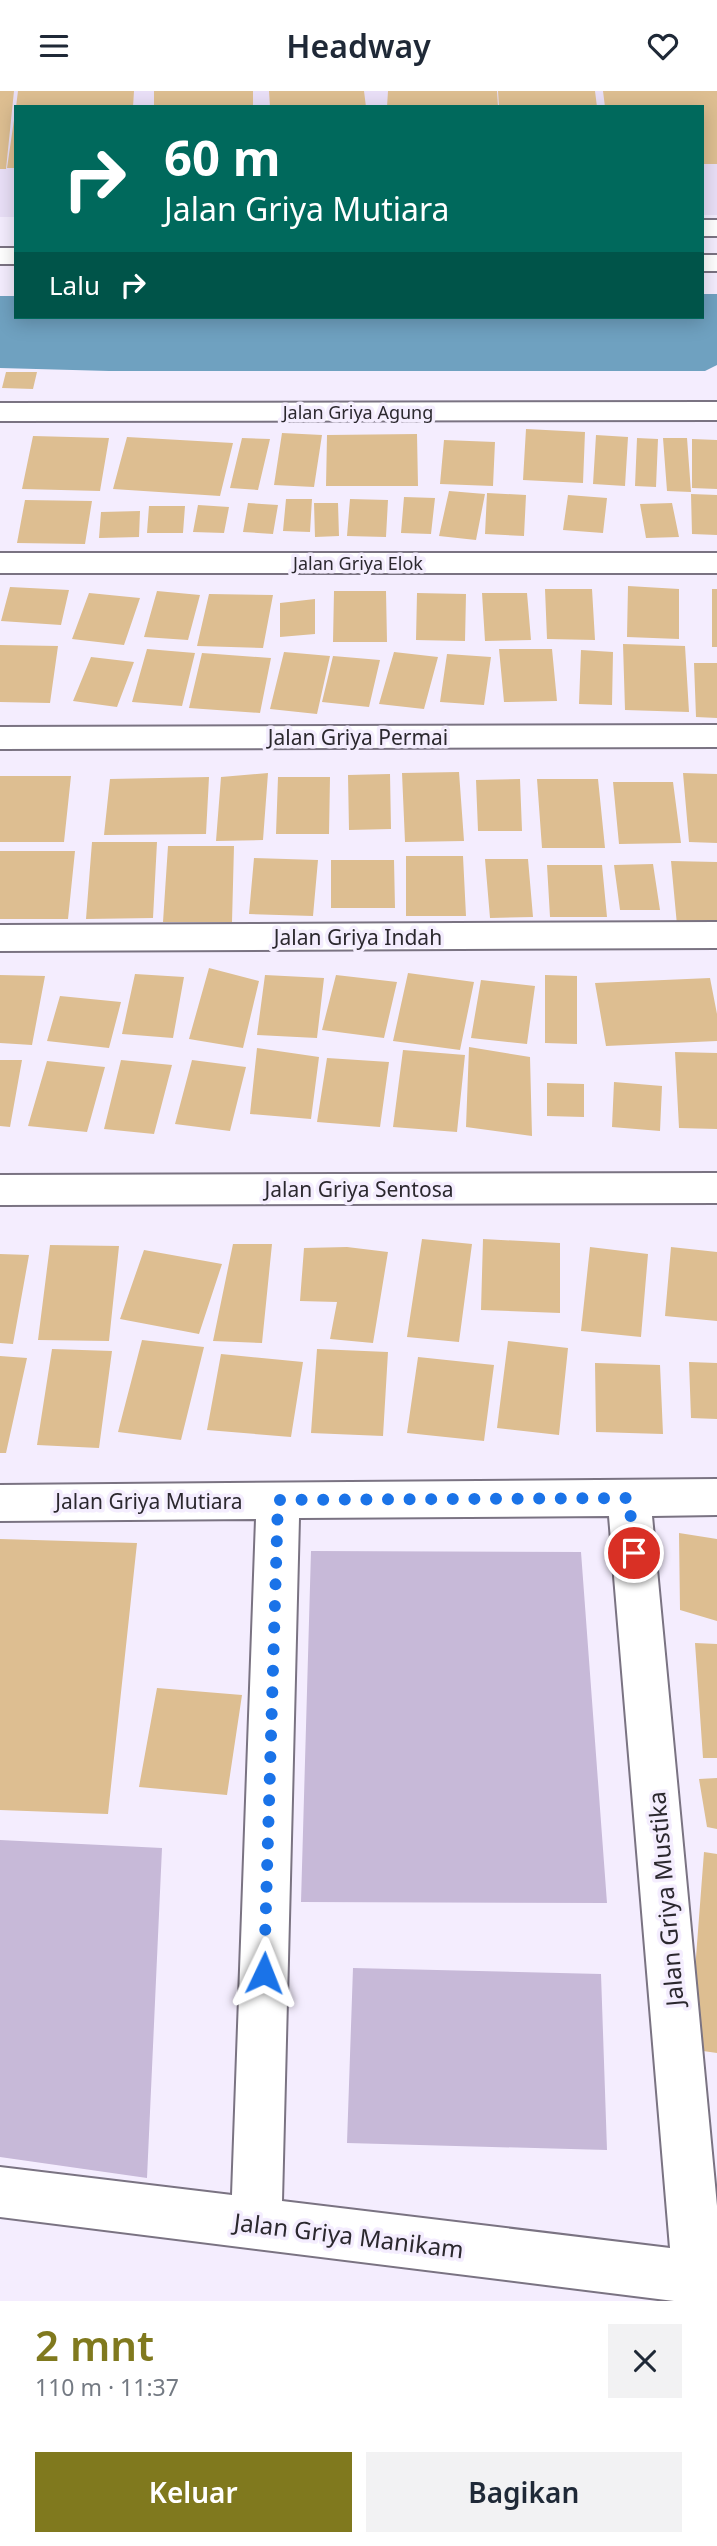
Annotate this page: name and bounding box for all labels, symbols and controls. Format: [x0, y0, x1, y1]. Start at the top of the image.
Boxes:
text: Headway [286, 24, 431, 67]
icon: menu [35, 27, 73, 65]
icon: heart [644, 27, 682, 65]
text: 60 m [164, 124, 281, 190]
icon: right [49, 133, 140, 224]
text: Jalan Griya Mutiara [164, 187, 449, 230]
icon: right [114, 266, 152, 304]
text: Lalu [49, 267, 100, 303]
street label: Jalan Griya Agung [281, 400, 433, 424]
street label: Jalan Griya Elok [291, 551, 423, 575]
street label: Jalan Griya Permai [266, 723, 448, 751]
street label: Jalan Griya Indah [272, 923, 442, 951]
street label: Jalan Griya Sentosa [263, 1175, 453, 1203]
street label: Jalan Griya Mutiara [53, 1487, 243, 1515]
pin [604, 1523, 664, 1583]
icon: arrive [615, 1534, 653, 1572]
street label: Jalan Griya Mustika [639, 1790, 691, 2010]
position arrow [227, 1936, 301, 2010]
street label: Jalan Griya Manikam [230, 2204, 466, 2265]
text: 2 mnt [35, 2316, 154, 2373]
button: close [608, 2324, 682, 2398]
text: 110 m · 11:37 [35, 2371, 179, 2403]
button: Keluar [35, 2452, 352, 2532]
button: Bagikan [366, 2452, 682, 2532]

